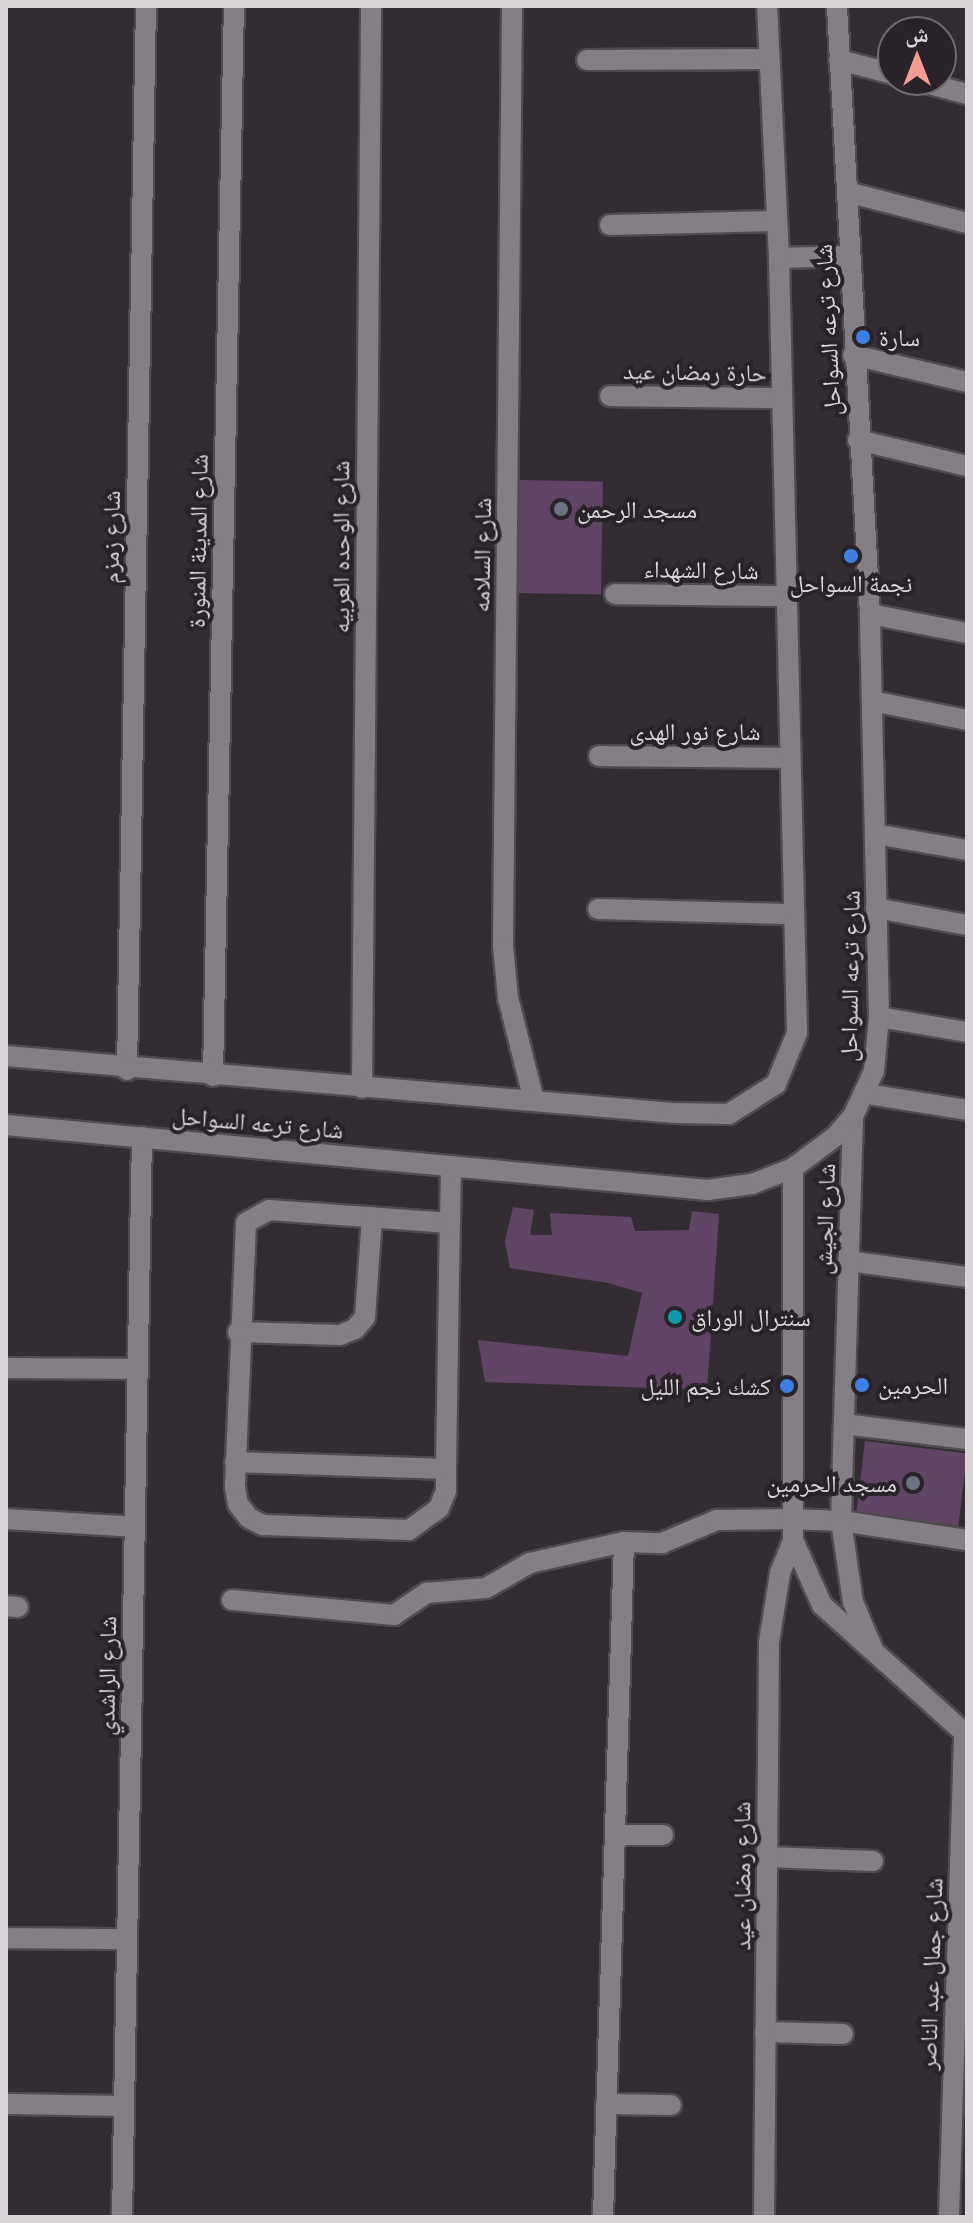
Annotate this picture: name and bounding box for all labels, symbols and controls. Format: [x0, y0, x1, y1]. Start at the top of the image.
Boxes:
north arrow [877, 16, 957, 96]
text: ش [905, 20, 929, 47]
street label: شارع ترعه السواحل [808, 243, 846, 417]
place label: سارة [879, 323, 920, 351]
marker: سارة [854, 328, 872, 346]
street label: حارة رمضان عيد [623, 355, 767, 387]
street label: شارع المدينة المنورة [181, 454, 213, 628]
street label: شارع الوحده العربيه [326, 461, 354, 633]
street label: شارع زمزم [95, 490, 125, 584]
place label: مسجد الرحمن [577, 495, 697, 523]
street label: شارع السلامه [466, 497, 496, 613]
marker: مسجد الرحمن [552, 500, 570, 518]
marker: نجمة السواحل [842, 547, 860, 565]
street label: شارع الشهداء [643, 554, 759, 584]
place label: نجمة السواحل [790, 569, 912, 597]
street label: شارع نور الهدى [629, 717, 761, 745]
street label: شارع ترعه السواحل [833, 890, 865, 1062]
street label: شارع ترعه السواحل [171, 1100, 345, 1144]
street label: شارع الجيش [808, 1163, 840, 1275]
place label: سنترال الوراق [691, 1303, 811, 1331]
marker: سنترال الوراق [666, 1308, 684, 1326]
place label: الحرمين [878, 1371, 948, 1399]
place label: كشك نجم الليل [640, 1372, 771, 1400]
marker: الحرمين [853, 1376, 871, 1394]
marker: كشك نجم الليل [778, 1377, 796, 1395]
place label: مسجد الحرمين [767, 1469, 897, 1497]
marker: مسجد الحرمين [904, 1474, 922, 1492]
street label: شارع الراشدي [91, 1616, 121, 1736]
street label: شارع رمضان عيد [727, 1801, 755, 1951]
street label: شارع جمال عبد الناصر [912, 1877, 948, 2071]

